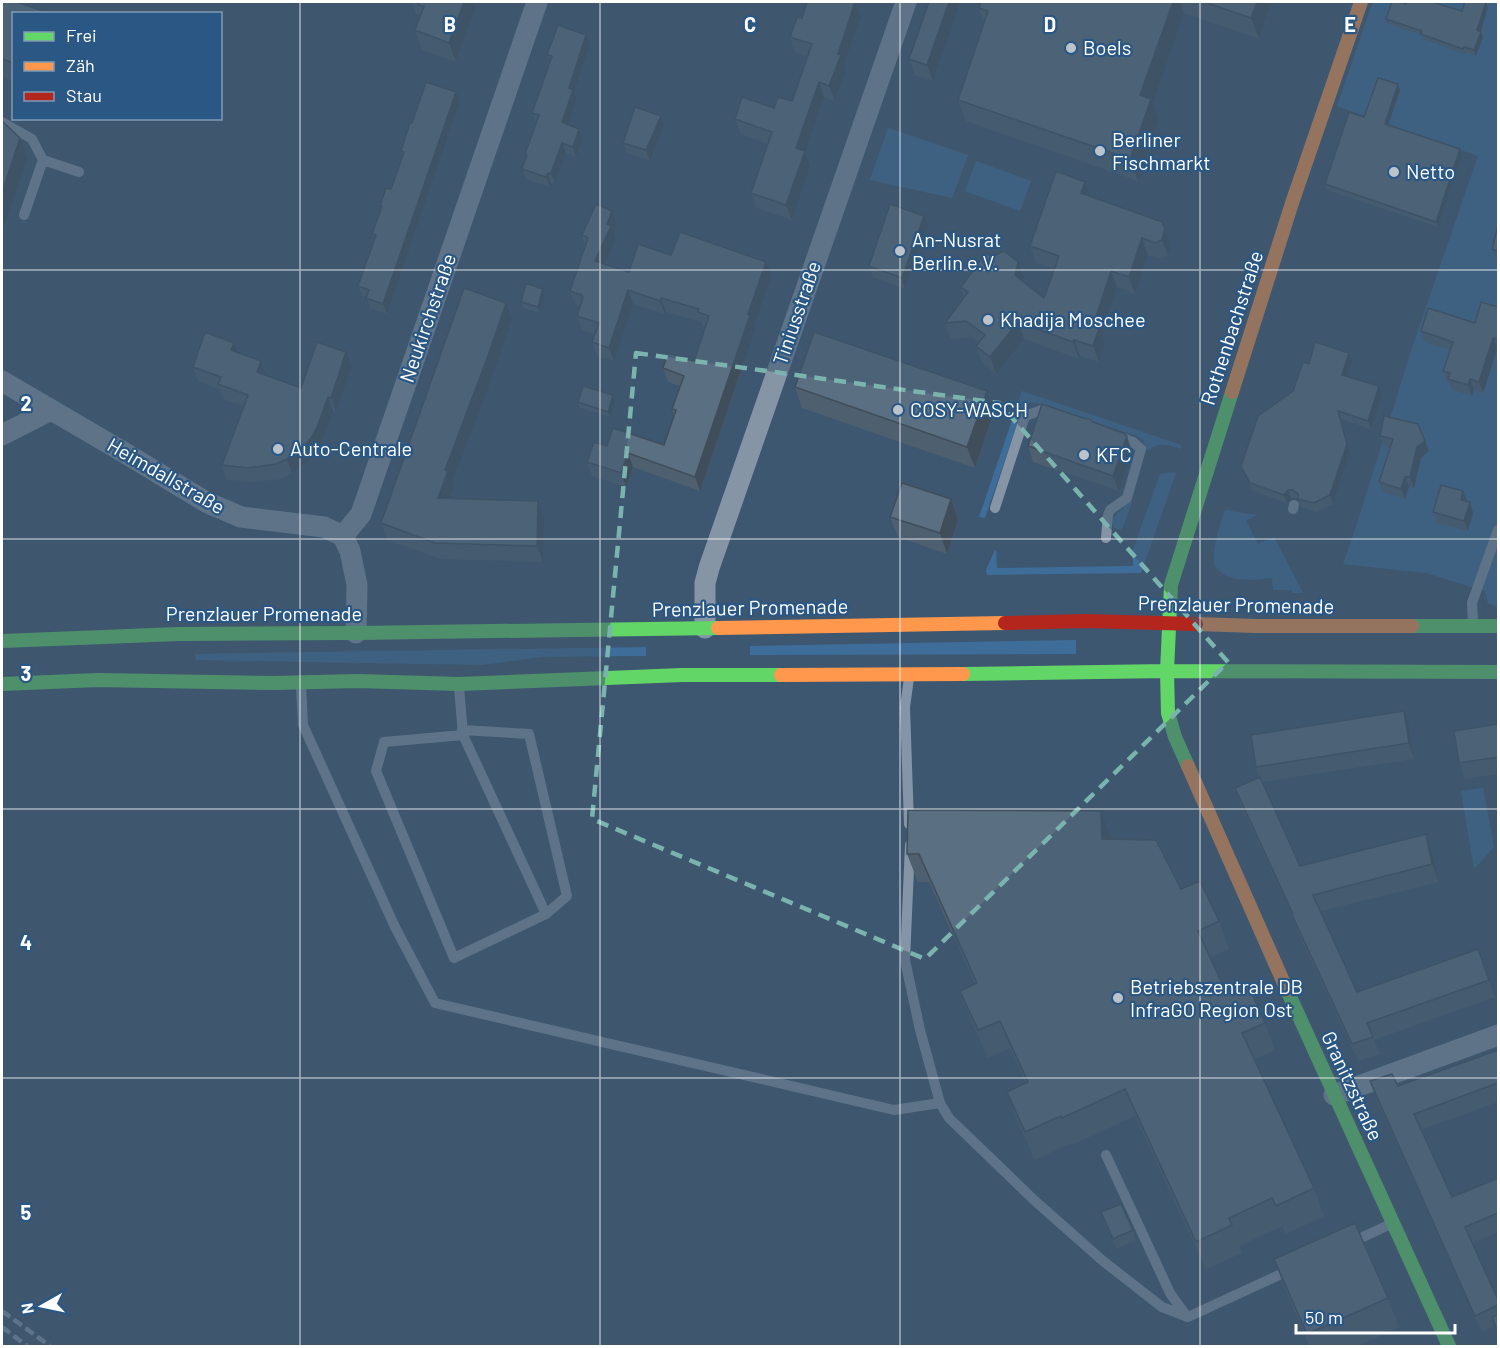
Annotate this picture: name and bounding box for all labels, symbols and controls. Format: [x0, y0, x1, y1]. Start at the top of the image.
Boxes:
legend [12, 12, 222, 120]
text: B [444, 12, 456, 36]
text: C [744, 12, 756, 36]
text: D [1044, 12, 1056, 36]
text: E [1344, 12, 1356, 36]
text: Frei [66, 24, 97, 46]
place label: Boels [1083, 35, 1131, 59]
marker: Boels [1064, 41, 1078, 55]
text: Zäh [66, 54, 95, 76]
text: Stau [66, 84, 102, 106]
place label: Berliner Fischmarkt [1112, 127, 1211, 174]
marker: Berliner Fischmarkt [1093, 144, 1107, 158]
place label: Netto [1406, 159, 1455, 183]
marker: Netto [1387, 165, 1401, 179]
place label: An-Nusrat Berlin e.V. [912, 227, 1001, 274]
marker: An-Nusrat Berlin e.V. [893, 244, 907, 258]
street label: Rothenbachstraße [1195, 248, 1267, 408]
street label: Neukirchstraße [394, 250, 460, 385]
street label: Tiniusstraße [767, 258, 825, 368]
place label: Khadija Moschee [1000, 307, 1146, 331]
marker: Khadija Moschee [981, 313, 995, 327]
text: 2 [20, 391, 32, 415]
place label: COSY-WASCH [910, 397, 1028, 421]
marker: COSY-WASCH [891, 403, 905, 417]
street label: Heimdallstraße [103, 432, 230, 518]
place label: Auto-Centrale [290, 436, 412, 460]
marker: Auto-Centrale [271, 442, 285, 456]
place label: KFC [1096, 442, 1132, 466]
marker: KFC [1077, 448, 1091, 462]
street label: Prenzlauer Promenade [1138, 590, 1334, 618]
street label: Prenzlauer Promenade [652, 593, 848, 621]
street label: Prenzlauer Promenade [166, 601, 362, 625]
text: 3 [21, 661, 31, 685]
text: 4 [20, 930, 32, 954]
place label: Betriebszentrale DB InfraGO Region Ost [1130, 974, 1303, 1021]
marker: Betriebszentrale DB InfraGO Region Ost [1111, 991, 1125, 1005]
street label: Granitzstraße [1317, 1027, 1389, 1144]
text: 5 [21, 1200, 32, 1224]
north arrow [12, 1276, 72, 1336]
scale bar [1296, 1297, 1455, 1335]
text: N [16, 1302, 37, 1315]
text: 50 m [1305, 1306, 1343, 1328]

